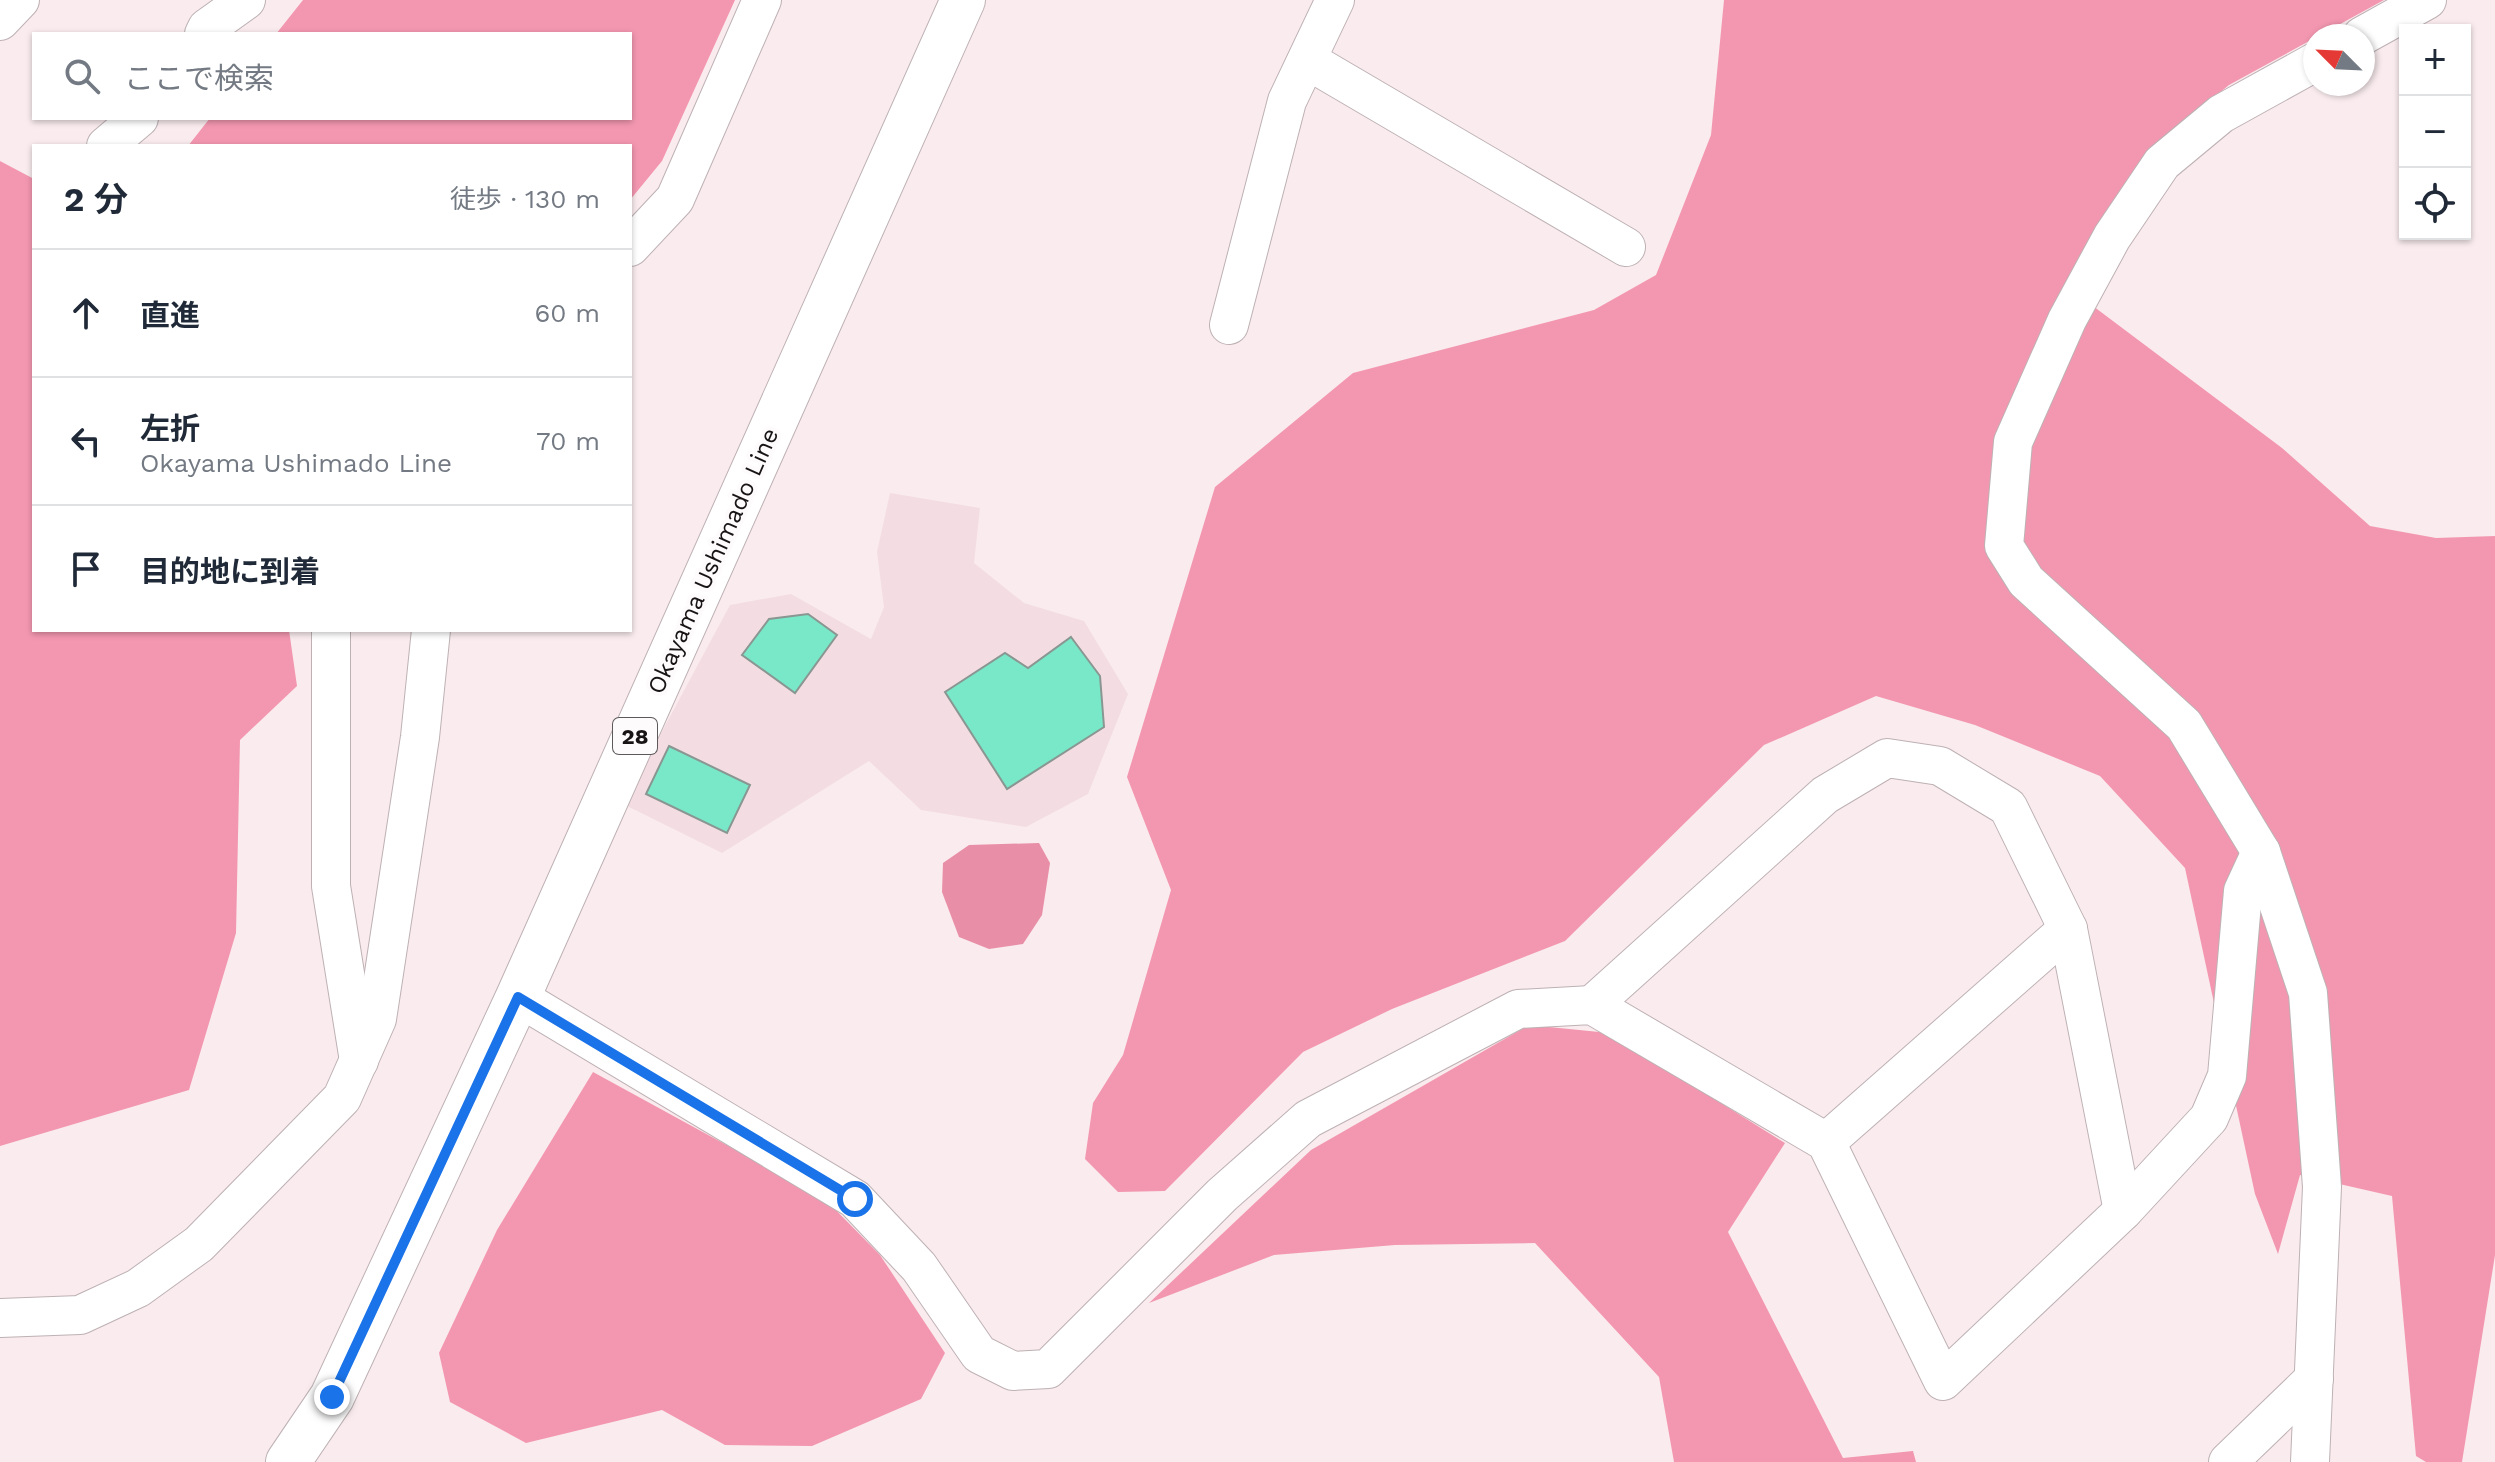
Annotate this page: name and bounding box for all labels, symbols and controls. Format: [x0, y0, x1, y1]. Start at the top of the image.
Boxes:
north arrow [2303, 24, 2375, 96]
map controls [2399, 24, 2471, 240]
button: + [2399, 24, 2471, 96]
search box [32, 32, 632, 120]
icon: search [60, 54, 104, 98]
text: ここで検索 [124, 61, 274, 96]
button: − [2399, 96, 2471, 168]
button: locate [2399, 168, 2471, 240]
text: 2 分 [64, 179, 128, 219]
text: 徒歩 · 130 m [450, 184, 600, 214]
icon: ahead [64, 291, 108, 335]
text: 直進 [140, 298, 200, 333]
text: 60 m [534, 298, 600, 328]
text: 左折 [140, 411, 200, 446]
icon: left [64, 419, 108, 463]
street label: Okayama Ushimado Line [642, 424, 784, 698]
text: 70 m [536, 426, 600, 456]
text: Okayama Ushimado Line [140, 448, 452, 478]
icon: arrive [64, 547, 108, 591]
text: 目的地に到着 [140, 554, 320, 589]
road number: 28 [613, 718, 657, 754]
route start [837, 1181, 873, 1217]
route end [314, 1379, 350, 1415]

